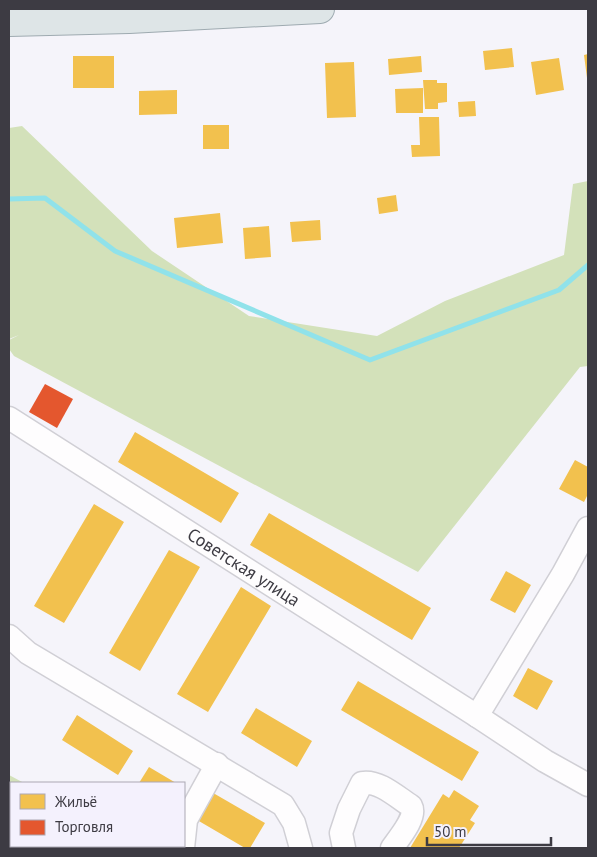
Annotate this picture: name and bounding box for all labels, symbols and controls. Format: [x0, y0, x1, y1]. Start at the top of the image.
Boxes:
street label: Советская улица [183, 522, 304, 611]
legend [10, 782, 185, 847]
text: Жильё [54, 792, 97, 811]
scale bar [427, 814, 551, 846]
text: Торговля [55, 817, 113, 836]
text: 50 m [434, 822, 467, 841]

